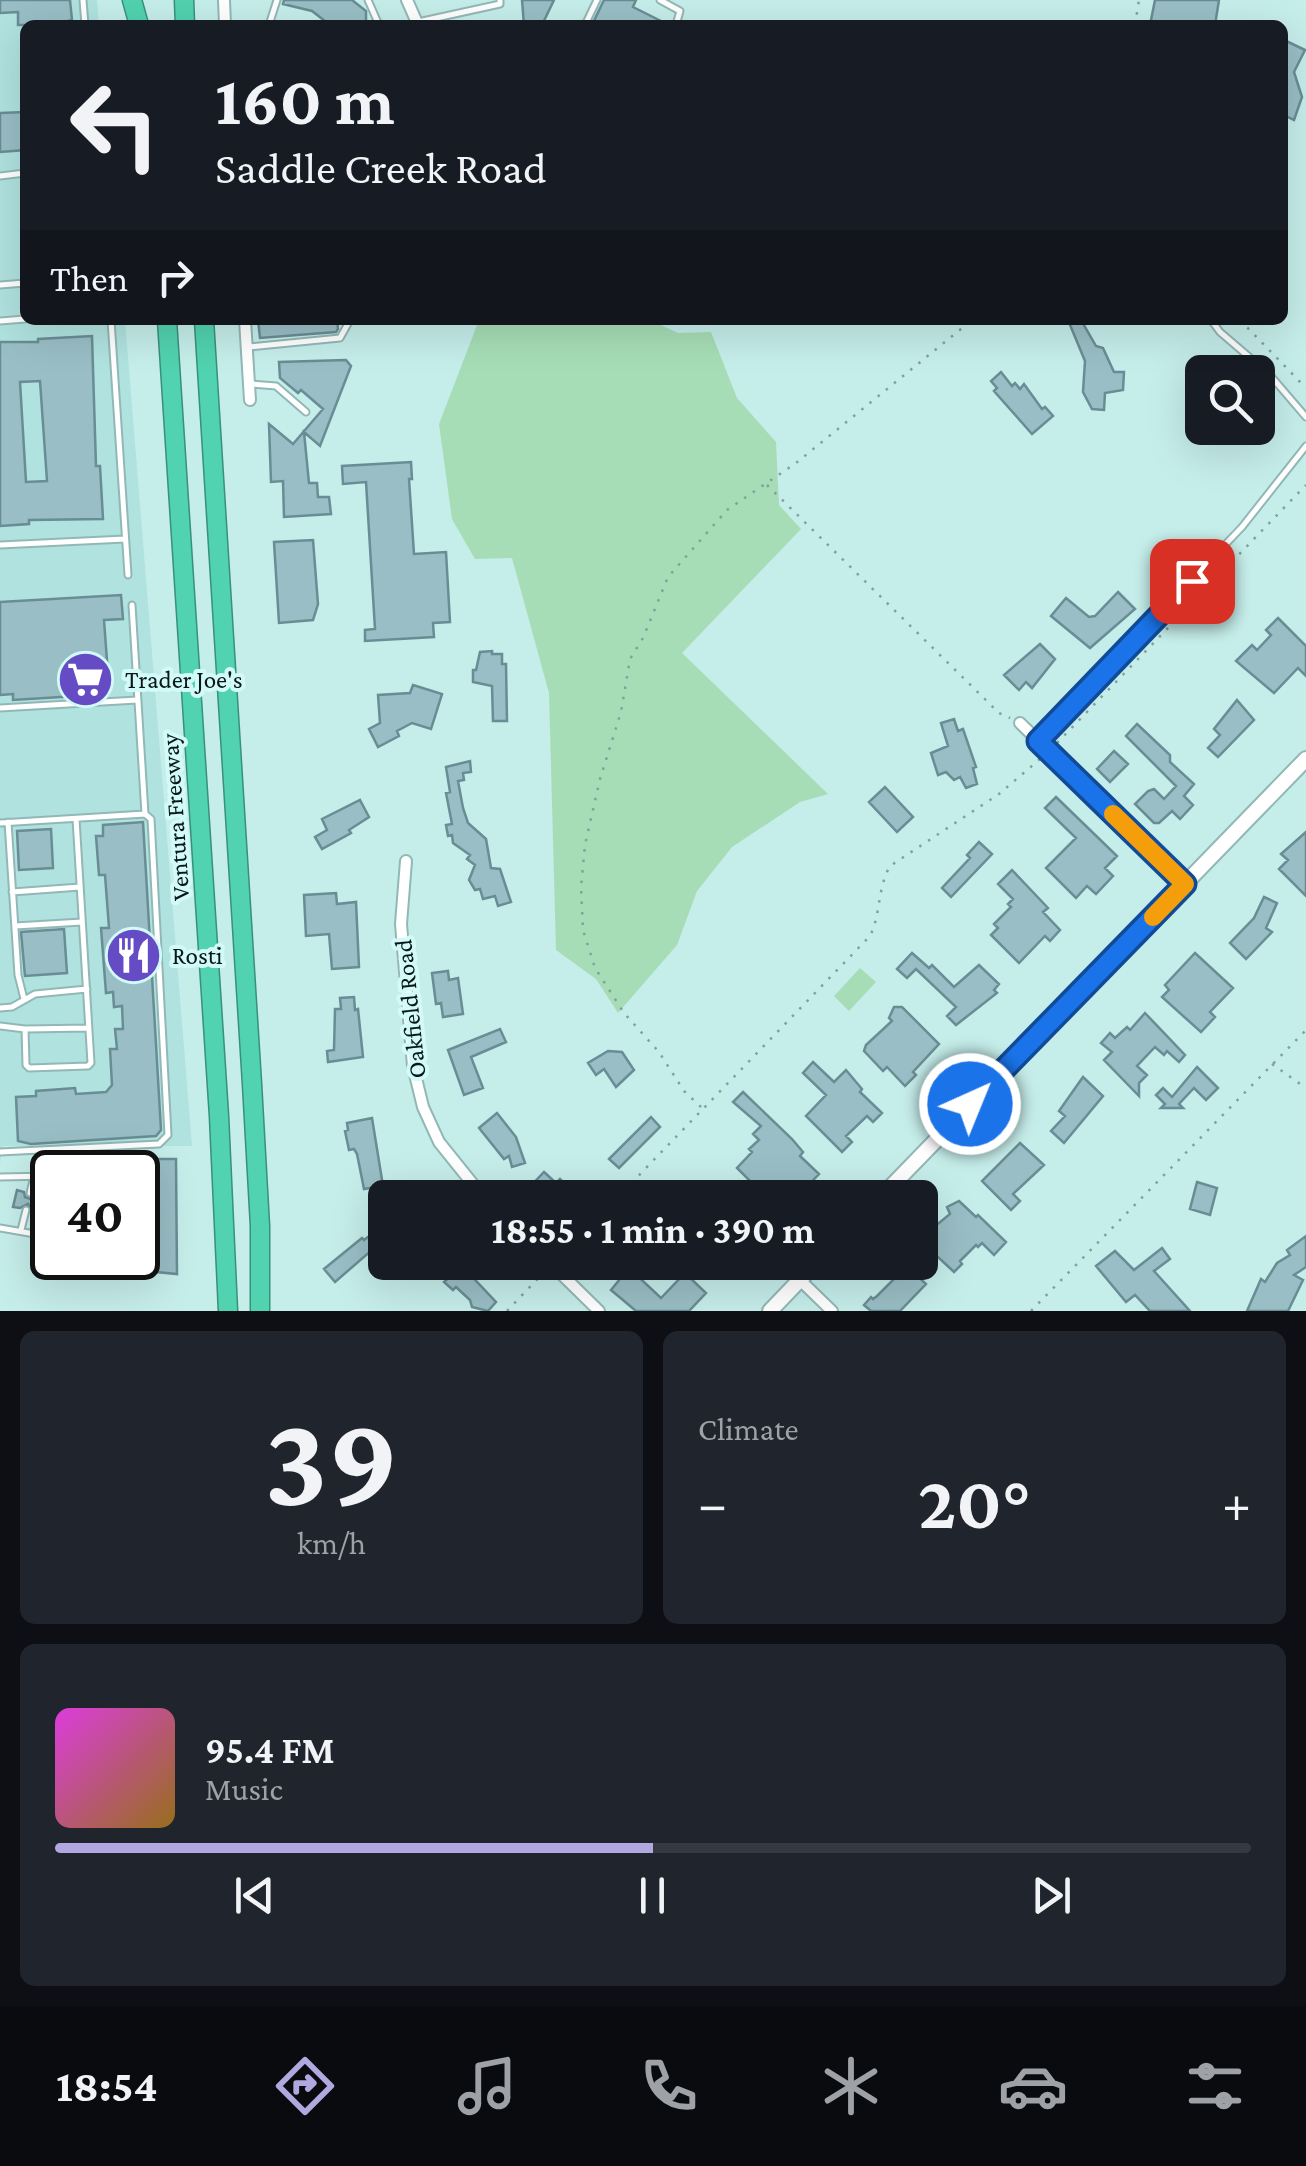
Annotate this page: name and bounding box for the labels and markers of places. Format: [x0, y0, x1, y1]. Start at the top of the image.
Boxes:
pin [1150, 539, 1235, 624]
supermarket icon: Trader Joe's [56, 649, 116, 709]
place label: Trader Joe's [125, 666, 243, 694]
restaurant icon: Rosti [103, 925, 163, 985]
place label: Rosti [172, 942, 223, 969]

